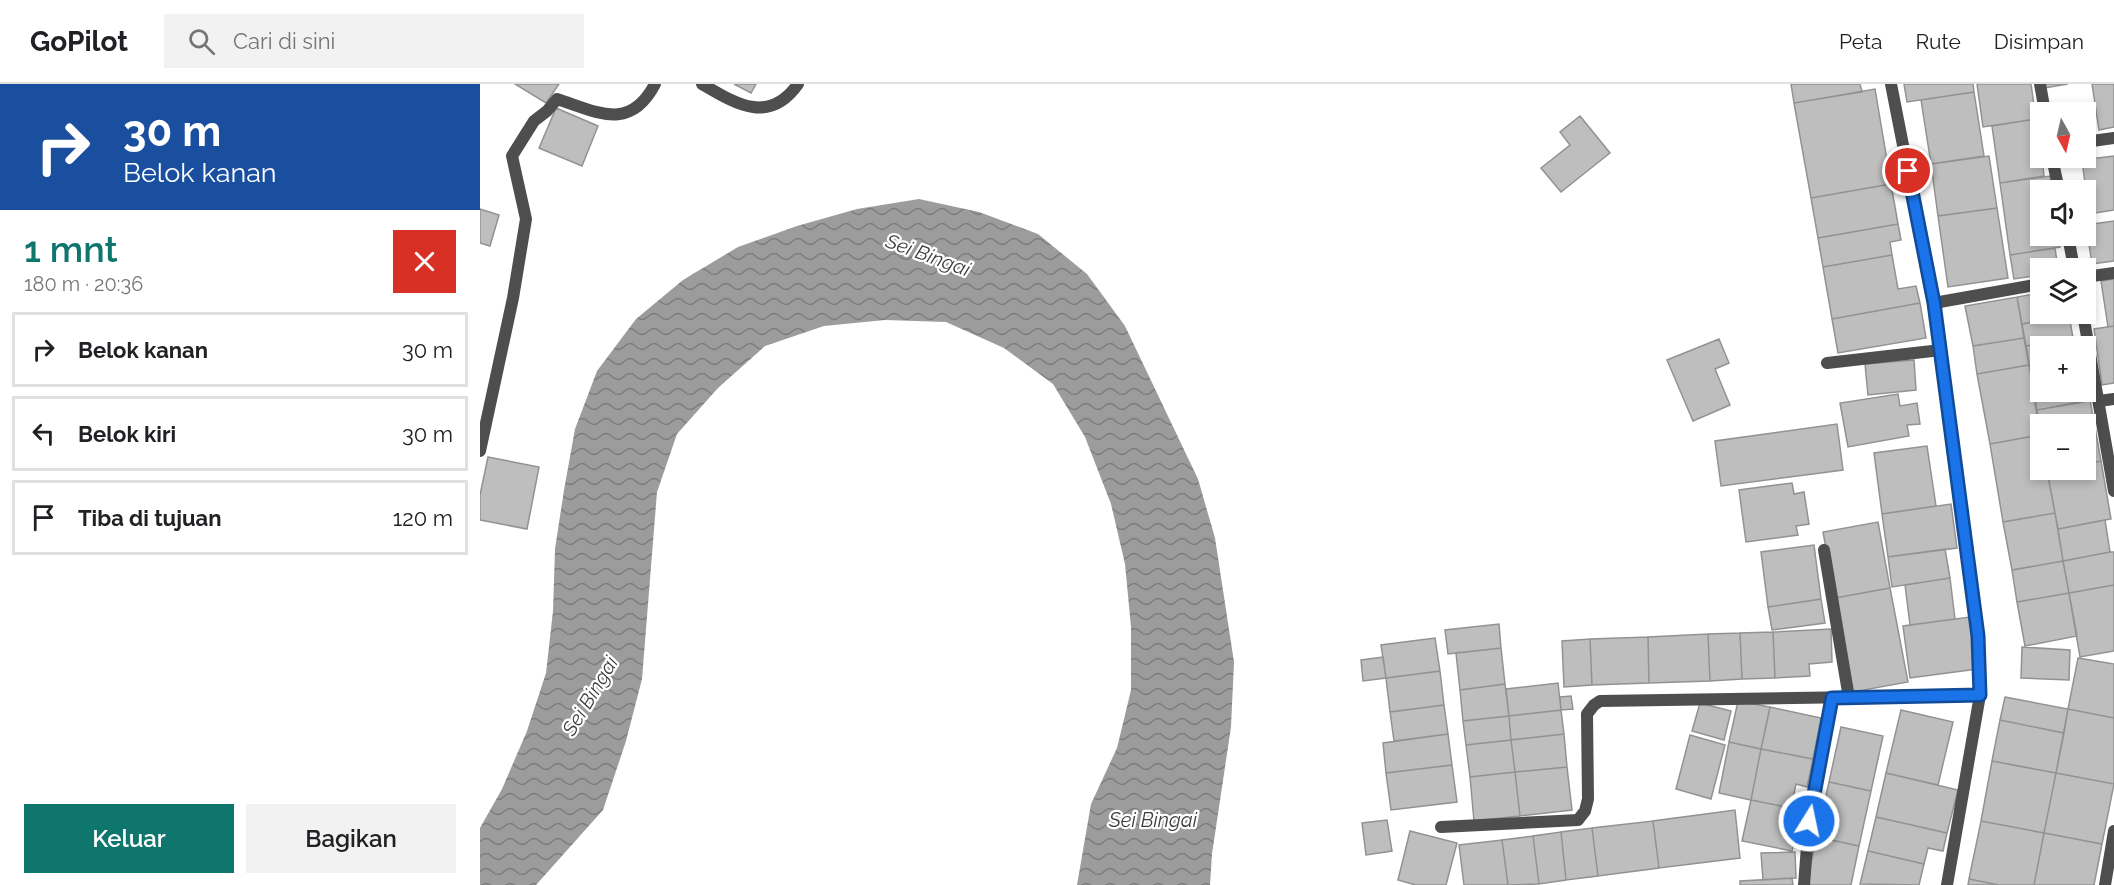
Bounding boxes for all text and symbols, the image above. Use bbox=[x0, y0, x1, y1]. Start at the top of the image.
search box bbox=[164, 14, 584, 68]
text: GoPilot bbox=[30, 25, 128, 58]
icon: search bbox=[185, 25, 218, 58]
text: Cari di sini bbox=[233, 28, 335, 54]
text: Peta bbox=[1839, 29, 1883, 54]
text: Rute bbox=[1916, 29, 1961, 54]
text: Disimpan bbox=[1994, 29, 2084, 54]
north arrow bbox=[2030, 102, 2096, 168]
map controls bbox=[2030, 102, 2096, 480]
text: 30 m bbox=[123, 107, 221, 156]
icon: right bbox=[24, 108, 102, 186]
pin bbox=[1882, 145, 1933, 196]
icon: arrive bbox=[1891, 154, 1924, 187]
text: Belok kanan bbox=[123, 157, 277, 188]
button: sound bbox=[2030, 180, 2096, 246]
text: 1 mnt bbox=[24, 228, 118, 270]
water label: Sei Bingai bbox=[882, 228, 974, 282]
button: close bbox=[393, 230, 456, 293]
button: layers bbox=[2030, 258, 2096, 324]
text: 180 m · 20:36 bbox=[24, 272, 143, 296]
icon: right bbox=[27, 333, 60, 366]
button: + bbox=[2030, 336, 2096, 402]
text: Belok kanan bbox=[78, 337, 208, 363]
text: 30 m bbox=[402, 337, 453, 363]
button: − bbox=[2030, 414, 2096, 480]
icon: left bbox=[27, 417, 60, 450]
text: Belok kiri bbox=[78, 421, 176, 447]
text: 30 m bbox=[402, 421, 453, 447]
icon: arrive bbox=[27, 501, 60, 534]
text: Tiba di tujuan bbox=[78, 505, 221, 531]
text: 120 m bbox=[393, 505, 453, 531]
water label: Sei Bingai bbox=[557, 651, 623, 741]
position arrow bbox=[1777, 789, 1841, 853]
button: Keluar bbox=[24, 804, 234, 873]
button: Bagikan bbox=[246, 804, 456, 873]
water label: Sei Bingai bbox=[1108, 808, 1198, 832]

